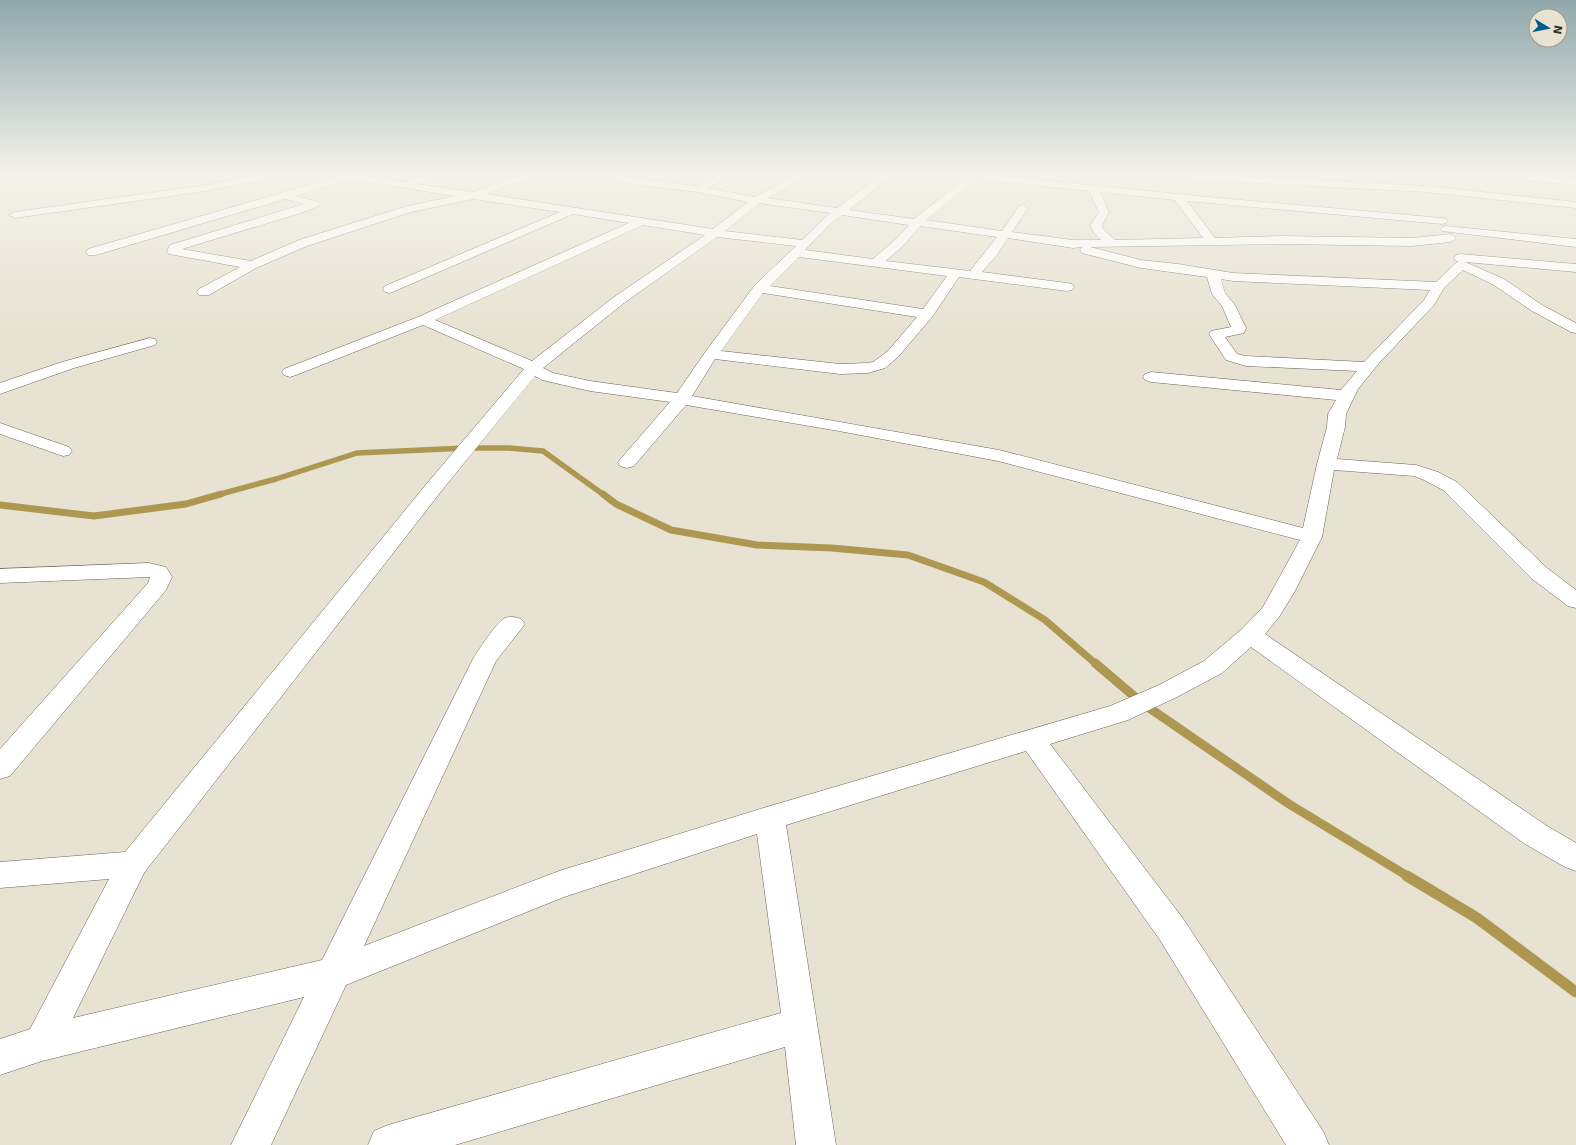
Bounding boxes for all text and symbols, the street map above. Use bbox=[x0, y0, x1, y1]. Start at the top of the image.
north arrow bbox=[1528, 8, 1568, 48]
text: N bbox=[1550, 24, 1565, 35]

